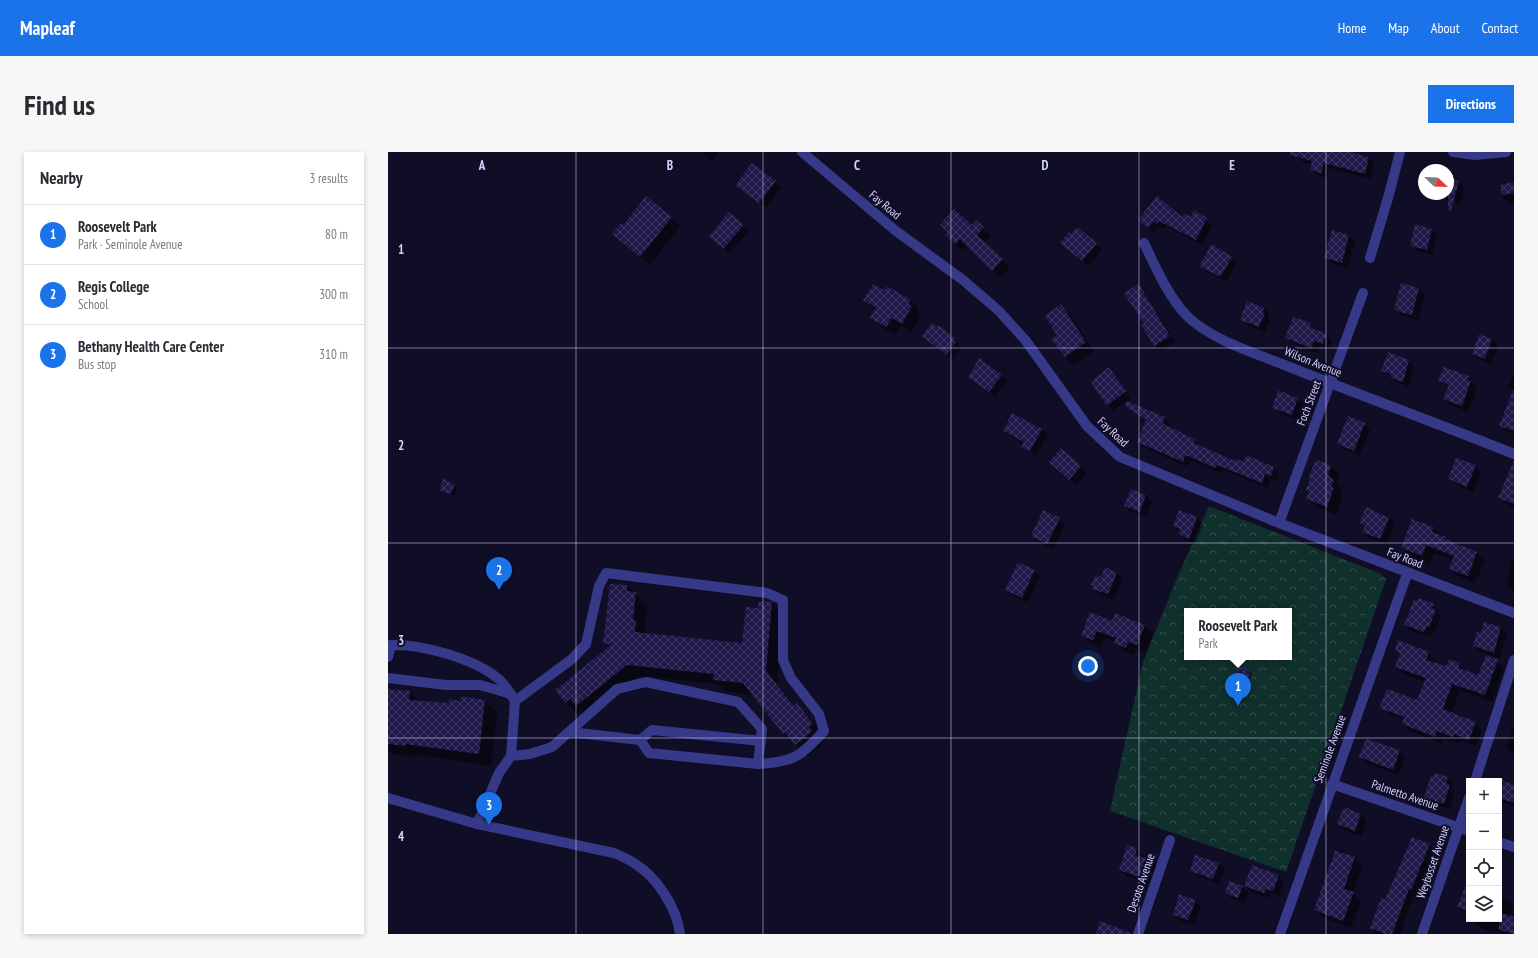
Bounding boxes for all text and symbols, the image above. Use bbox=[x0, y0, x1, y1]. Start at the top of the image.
text: Mapleaf bbox=[20, 16, 75, 40]
text: Home bbox=[1338, 19, 1366, 37]
text: Map bbox=[1388, 19, 1409, 37]
text: About bbox=[1431, 19, 1460, 37]
text: Contact bbox=[1482, 19, 1518, 37]
button: Directions bbox=[1428, 85, 1514, 123]
text: Find us bbox=[24, 86, 95, 123]
text: A bbox=[478, 157, 486, 174]
text: B bbox=[667, 157, 673, 174]
text: C bbox=[854, 157, 860, 174]
text: D bbox=[1042, 157, 1049, 174]
text: E bbox=[1229, 157, 1235, 174]
north arrow bbox=[1418, 164, 1454, 200]
text: Nearby bbox=[40, 167, 83, 189]
text: 3 results bbox=[309, 170, 348, 187]
street label: Fay Road bbox=[866, 187, 904, 222]
text: Roosevelt Park bbox=[78, 217, 157, 236]
text: 1 bbox=[50, 226, 56, 243]
text: 80 m bbox=[325, 226, 348, 243]
text: Park · Seminole Avenue bbox=[78, 236, 183, 253]
text: 1 bbox=[398, 241, 404, 258]
text: Regis College bbox=[78, 277, 149, 296]
text: 2 bbox=[50, 286, 56, 303]
text: 300 m bbox=[319, 286, 348, 303]
text: School bbox=[78, 296, 108, 313]
text: Bethany Health Care Center bbox=[78, 337, 224, 356]
street label: Wilson Avenue bbox=[1282, 343, 1344, 380]
text: 3 bbox=[50, 346, 56, 363]
text: 310 m bbox=[319, 346, 348, 363]
text: Bus stop bbox=[78, 356, 116, 373]
street label: Foch Street bbox=[1293, 378, 1324, 427]
street label: Fay Road bbox=[1095, 414, 1132, 450]
text: 2 bbox=[398, 437, 404, 454]
street label: Fay Road bbox=[1385, 544, 1425, 571]
pin: 2 bbox=[486, 557, 512, 590]
popup bbox=[1184, 608, 1292, 660]
text: Roosevelt Park bbox=[1199, 616, 1277, 635]
text: 3 bbox=[398, 632, 404, 649]
text: Park bbox=[1199, 635, 1218, 652]
your location bbox=[1078, 656, 1098, 676]
pin: 1 bbox=[1225, 673, 1251, 706]
street label: Seminole Avenue bbox=[1310, 713, 1349, 785]
street label: Palmetto Avenue bbox=[1370, 776, 1441, 813]
map controls bbox=[1466, 778, 1502, 922]
button: + bbox=[1466, 778, 1502, 814]
pin: 3 bbox=[476, 792, 502, 825]
button: − bbox=[1466, 814, 1502, 850]
street label: Weybosset Avenue bbox=[1413, 823, 1452, 900]
text: 4 bbox=[398, 828, 405, 845]
button: locate bbox=[1466, 850, 1502, 886]
street label: Desoto Avenue bbox=[1123, 851, 1158, 914]
button: layers bbox=[1466, 886, 1502, 922]

